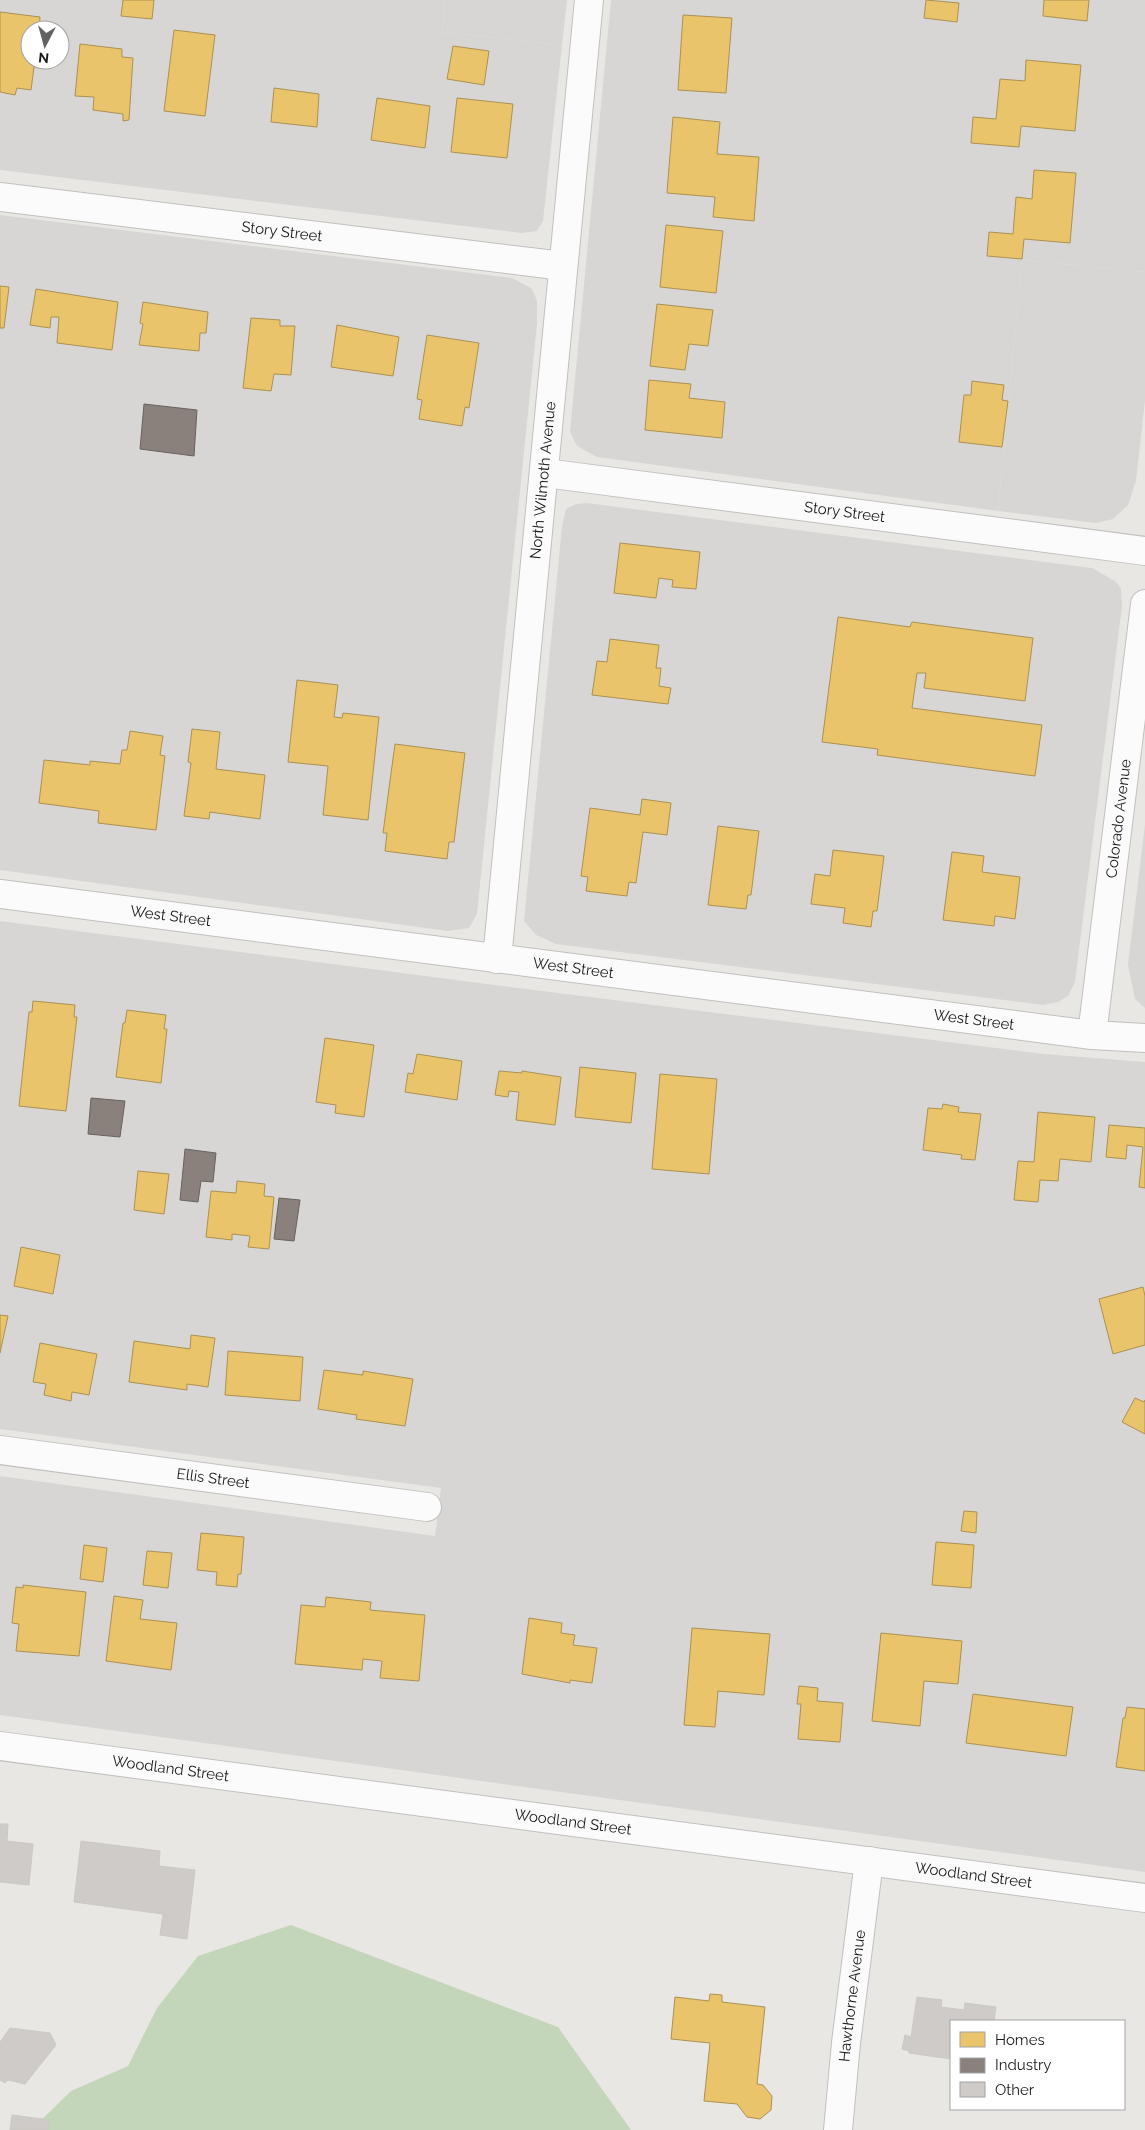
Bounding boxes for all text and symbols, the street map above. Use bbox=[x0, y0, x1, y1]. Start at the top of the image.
north arrow bbox=[20, 20, 70, 70]
text: N bbox=[37, 49, 50, 66]
street label: Story Street bbox=[240, 218, 323, 245]
street label: North Wilmoth Avenue bbox=[526, 400, 559, 560]
street label: Story Street bbox=[803, 498, 886, 526]
street label: Colorado Avenue bbox=[1102, 758, 1135, 879]
street label: West Street bbox=[129, 902, 212, 930]
street label: West Street bbox=[532, 954, 615, 982]
street label: West Street bbox=[932, 1006, 1015, 1034]
street label: Ellis Street bbox=[176, 1465, 251, 1492]
street label: Woodland Street bbox=[111, 1752, 230, 1785]
street label: Woodland Street bbox=[513, 1805, 633, 1839]
street label: Woodland Street bbox=[914, 1859, 1033, 1892]
street label: Hawthorne Avenue bbox=[835, 1929, 869, 2062]
legend bbox=[950, 2020, 1125, 2110]
text: Homes bbox=[995, 2031, 1045, 2049]
text: Industry bbox=[995, 2056, 1051, 2074]
text: Other bbox=[995, 2081, 1035, 2099]

